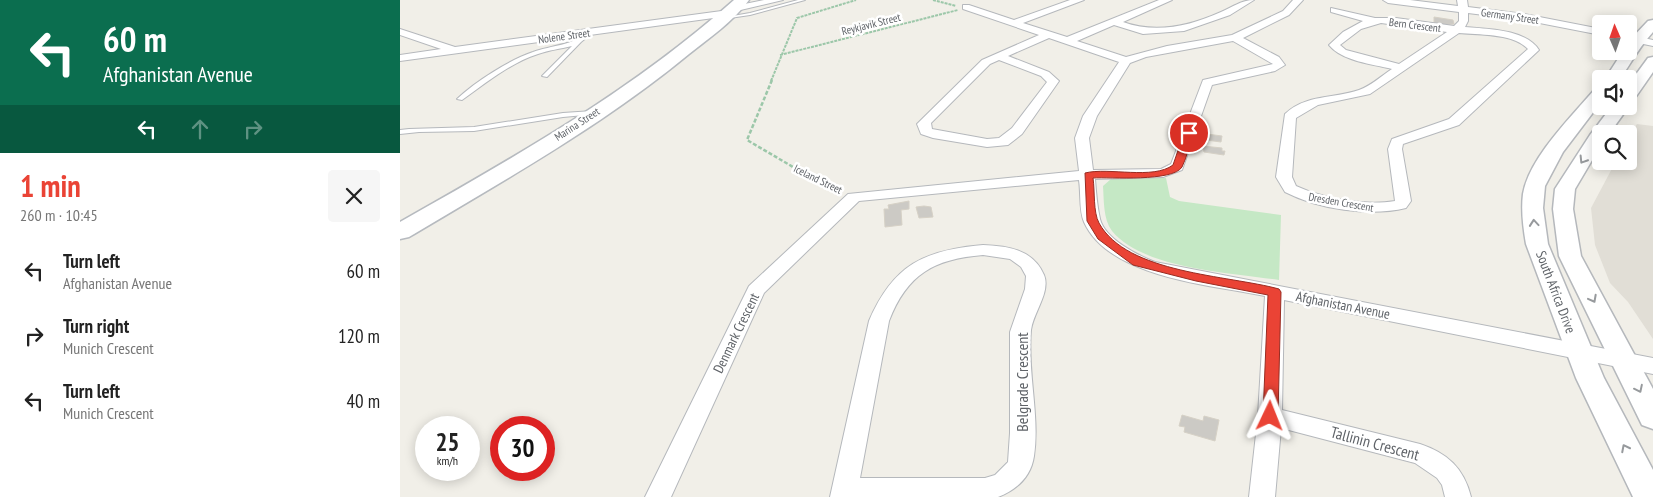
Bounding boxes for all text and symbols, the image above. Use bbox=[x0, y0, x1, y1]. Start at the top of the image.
street label: Germany Street bbox=[1480, 5, 1540, 27]
street label: Reykjavik Street bbox=[840, 10, 902, 38]
street label: Bern Crescent bbox=[1388, 15, 1442, 35]
north arrow bbox=[1592, 15, 1638, 60]
map controls bbox=[1592, 15, 1637, 170]
text: 60 m bbox=[103, 16, 167, 62]
icon: left bbox=[20, 20, 85, 85]
street label: Nolene Street bbox=[537, 25, 591, 47]
text: Afghanistan Avenue bbox=[103, 60, 253, 88]
button: sound bbox=[1592, 70, 1637, 115]
street label: Marina Street bbox=[552, 104, 602, 144]
pin bbox=[1168, 112, 1210, 154]
icon: left bbox=[133, 115, 161, 143]
icon: ahead bbox=[186, 115, 214, 143]
icon: right bbox=[239, 115, 267, 143]
icon: arrive bbox=[1175, 119, 1203, 147]
button: search bbox=[1592, 125, 1637, 170]
one-way arrow bbox=[1579, 155, 1589, 164]
street label: Iceland Street bbox=[791, 161, 845, 197]
text: 1 min bbox=[20, 166, 81, 205]
button: close bbox=[328, 170, 380, 222]
street label: Dresden Crescent bbox=[1307, 189, 1375, 215]
text: 260 m · 10:45 bbox=[20, 205, 98, 225]
one-way arrow bbox=[1529, 219, 1540, 227]
street label: South Africa Drive bbox=[1532, 248, 1580, 336]
text: Turn left bbox=[63, 249, 120, 273]
icon: left bbox=[20, 257, 48, 285]
text: 60 m bbox=[347, 259, 380, 283]
text: Afghanistan Avenue bbox=[63, 273, 172, 293]
street label: Afghanistan Avenue bbox=[1294, 287, 1392, 323]
street label: Denmark Crescent bbox=[709, 290, 763, 376]
one-way arrow bbox=[1587, 294, 1597, 303]
text: Turn right bbox=[63, 314, 129, 338]
icon: right bbox=[20, 322, 48, 350]
text: 120 m bbox=[338, 324, 380, 348]
street label: Belgrade Crescent bbox=[1012, 332, 1032, 432]
text: Munich Crescent bbox=[63, 338, 154, 358]
text: Turn left bbox=[63, 379, 120, 403]
one-way arrow bbox=[1633, 384, 1643, 393]
icon: left bbox=[20, 387, 48, 415]
text: 40 m bbox=[347, 389, 380, 413]
position arrow bbox=[1243, 389, 1295, 441]
text: Munich Crescent bbox=[63, 403, 154, 423]
speed limit sign: 30 bbox=[490, 416, 555, 481]
street label: Tallinin Crescent bbox=[1328, 422, 1422, 465]
text: 25 bbox=[436, 426, 459, 458]
one-way arrow bbox=[1621, 444, 1631, 453]
text: km/h bbox=[437, 453, 458, 468]

